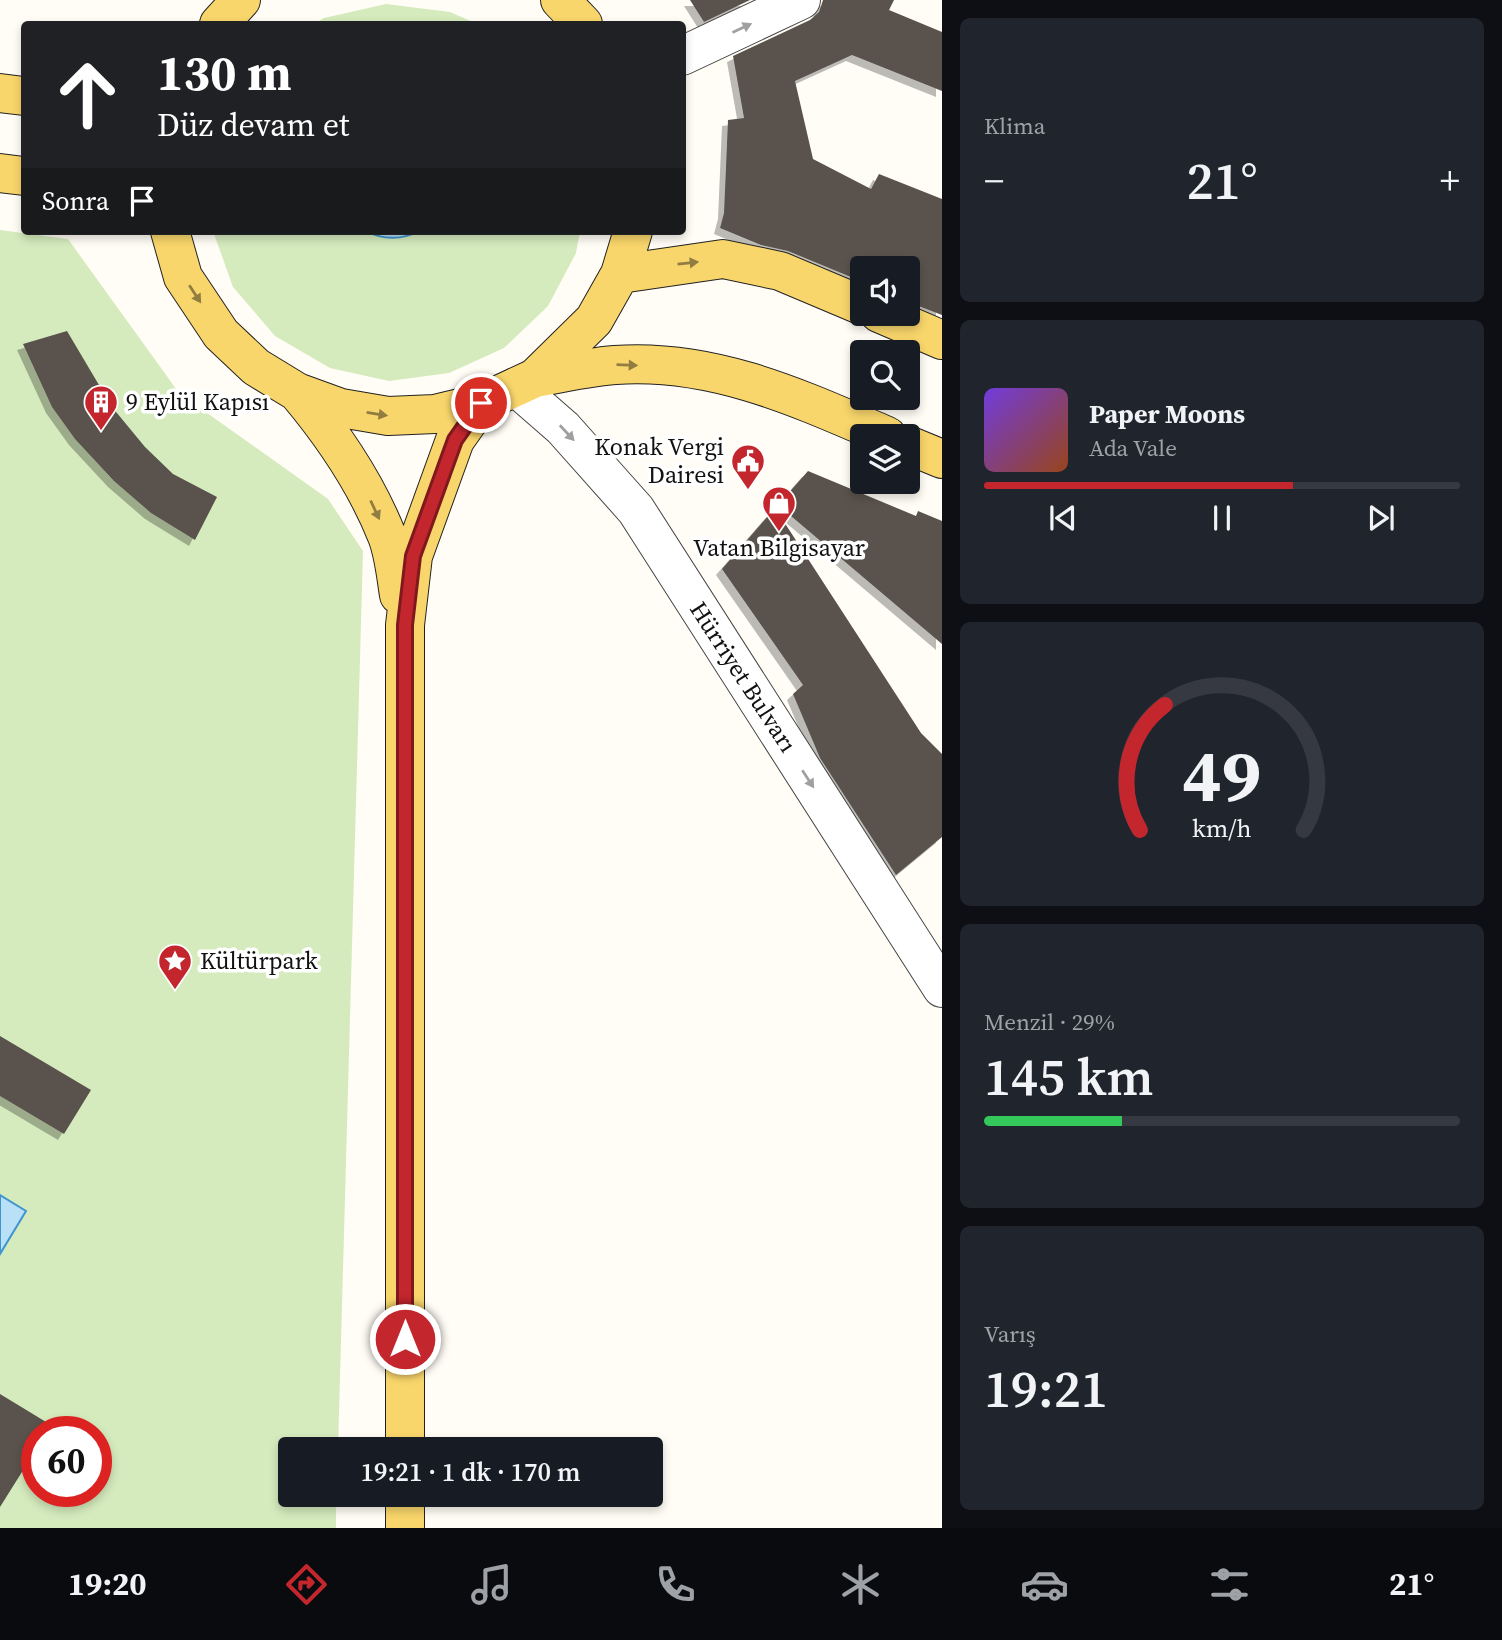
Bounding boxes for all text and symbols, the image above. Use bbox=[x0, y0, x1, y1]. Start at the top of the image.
one-way arrow bbox=[732, 22, 752, 34]
text: 130 m bbox=[157, 39, 292, 106]
icon: ahead bbox=[42, 49, 133, 140]
text: Düz devam et bbox=[157, 103, 349, 147]
text: Klima bbox=[984, 110, 1045, 142]
text: 21° bbox=[1186, 145, 1258, 216]
text: − bbox=[984, 155, 1004, 207]
text: + bbox=[1440, 155, 1460, 207]
icon: arrive bbox=[123, 182, 161, 220]
text: Sonra bbox=[42, 183, 109, 219]
map controls bbox=[850, 256, 920, 494]
button: sound bbox=[850, 256, 920, 326]
one-way arrow bbox=[677, 258, 699, 269]
one-way arrow bbox=[188, 284, 201, 304]
button: search bbox=[850, 340, 920, 410]
one-way arrow bbox=[616, 360, 638, 371]
pin bbox=[451, 373, 511, 433]
building icon: 9 Eylül Kapısı bbox=[82, 383, 120, 432]
icon: arrive bbox=[462, 384, 500, 422]
place label: 9 Eylül Kapısı bbox=[126, 385, 269, 418]
text: Paper Moons bbox=[1089, 396, 1245, 432]
one-way arrow bbox=[366, 409, 388, 420]
one-way arrow bbox=[558, 424, 574, 441]
button: layers bbox=[850, 424, 920, 494]
place label: Konak Vergi Dairesi bbox=[594, 430, 724, 491]
text: Ada Vale bbox=[1089, 432, 1177, 464]
public building icon: Konak Vergi Dairesi bbox=[729, 442, 767, 491]
shop icon: Vatan Bilgisayar bbox=[760, 484, 798, 533]
icon: previous bbox=[1044, 499, 1082, 537]
icon: pause bbox=[1203, 499, 1241, 537]
icon: next bbox=[1362, 499, 1400, 537]
one-way arrow bbox=[369, 500, 380, 520]
place label: Vatan Bilgisayar bbox=[693, 531, 865, 564]
street label: Hürriyet Bulvarı bbox=[682, 595, 805, 759]
text: 49 bbox=[1183, 725, 1261, 824]
one-way arrow bbox=[802, 770, 815, 789]
text: km/h bbox=[1192, 811, 1252, 845]
place icon: Kültürpark bbox=[156, 942, 194, 991]
place label: Kültürpark bbox=[200, 944, 319, 977]
text: Menzil · 29% bbox=[984, 1006, 1115, 1038]
text: 145 km bbox=[984, 1041, 1153, 1112]
position arrow bbox=[368, 1302, 442, 1376]
text: Varış bbox=[984, 1318, 1036, 1350]
text: 19:21 bbox=[984, 1353, 1108, 1424]
speed limit sign: 60 bbox=[21, 1416, 112, 1507]
text: 19:21 · 1 dk · 170 m bbox=[361, 1454, 580, 1490]
icon: directions bbox=[282, 1560, 331, 1609]
icon: music bbox=[467, 1560, 516, 1609]
icon: phone bbox=[651, 1560, 700, 1609]
icon: climate bbox=[836, 1560, 885, 1609]
icon: car bbox=[1020, 1560, 1069, 1609]
icon: filters bbox=[1205, 1560, 1254, 1609]
text: 19:20 bbox=[68, 1562, 147, 1606]
text: 21° bbox=[1389, 1562, 1434, 1606]

